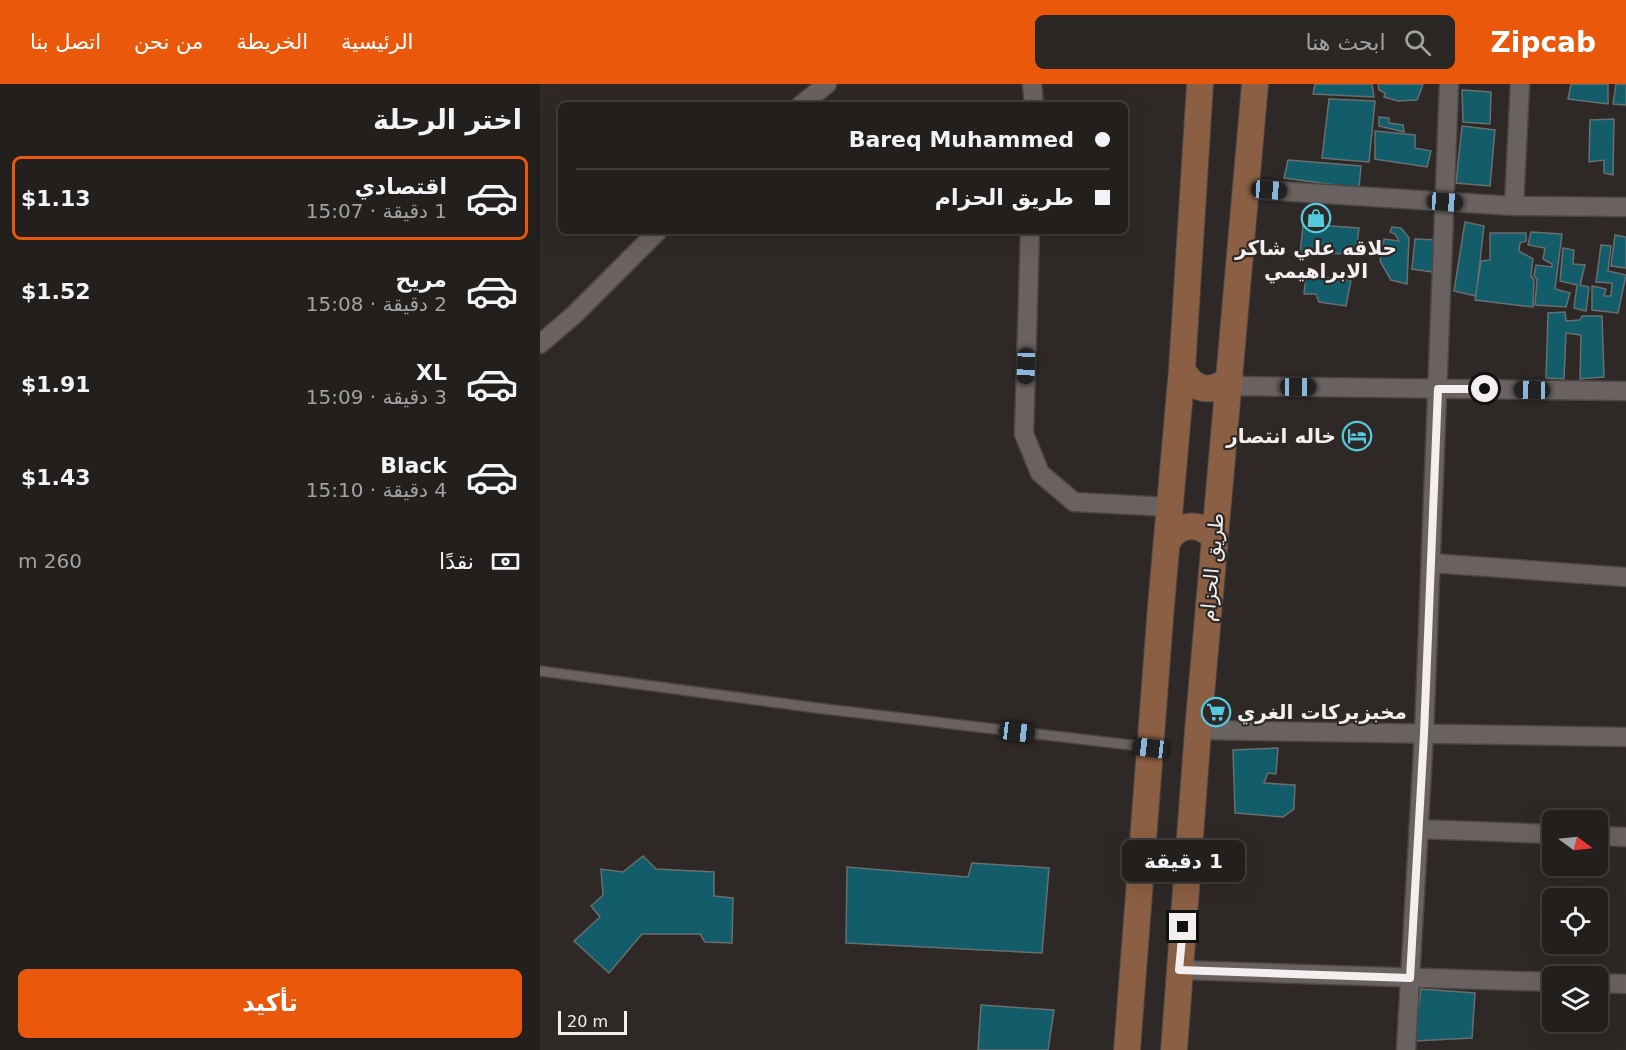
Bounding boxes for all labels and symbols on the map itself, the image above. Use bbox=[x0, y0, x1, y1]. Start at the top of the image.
car bbox=[1250, 180, 1288, 200]
car bbox=[1426, 192, 1464, 212]
shop icon: حلاقه علي شاكر الابراهيمي bbox=[1300, 202, 1332, 234]
place label: حلاقه علي شاكر الابراهيمي bbox=[1234, 236, 1397, 284]
car bbox=[1016, 348, 1036, 384]
route start bbox=[1471, 375, 1498, 402]
car bbox=[1280, 378, 1316, 396]
car bbox=[1514, 381, 1550, 399]
hotel icon: خاله انتصار bbox=[1341, 420, 1373, 452]
place label: خاله انتصار bbox=[1225, 424, 1336, 448]
street label: طريق الحزام bbox=[1195, 512, 1229, 622]
supermarket icon: مخبزبركات الغري bbox=[1200, 696, 1232, 728]
place label: مخبزبركات الغري bbox=[1237, 700, 1407, 725]
car bbox=[998, 721, 1036, 743]
car bbox=[1131, 737, 1169, 759]
north arrow bbox=[1542, 810, 1608, 876]
callout: 1 دقيقة bbox=[1122, 840, 1244, 882]
route end bbox=[1169, 913, 1196, 940]
scale bar bbox=[558, 1008, 627, 1036]

